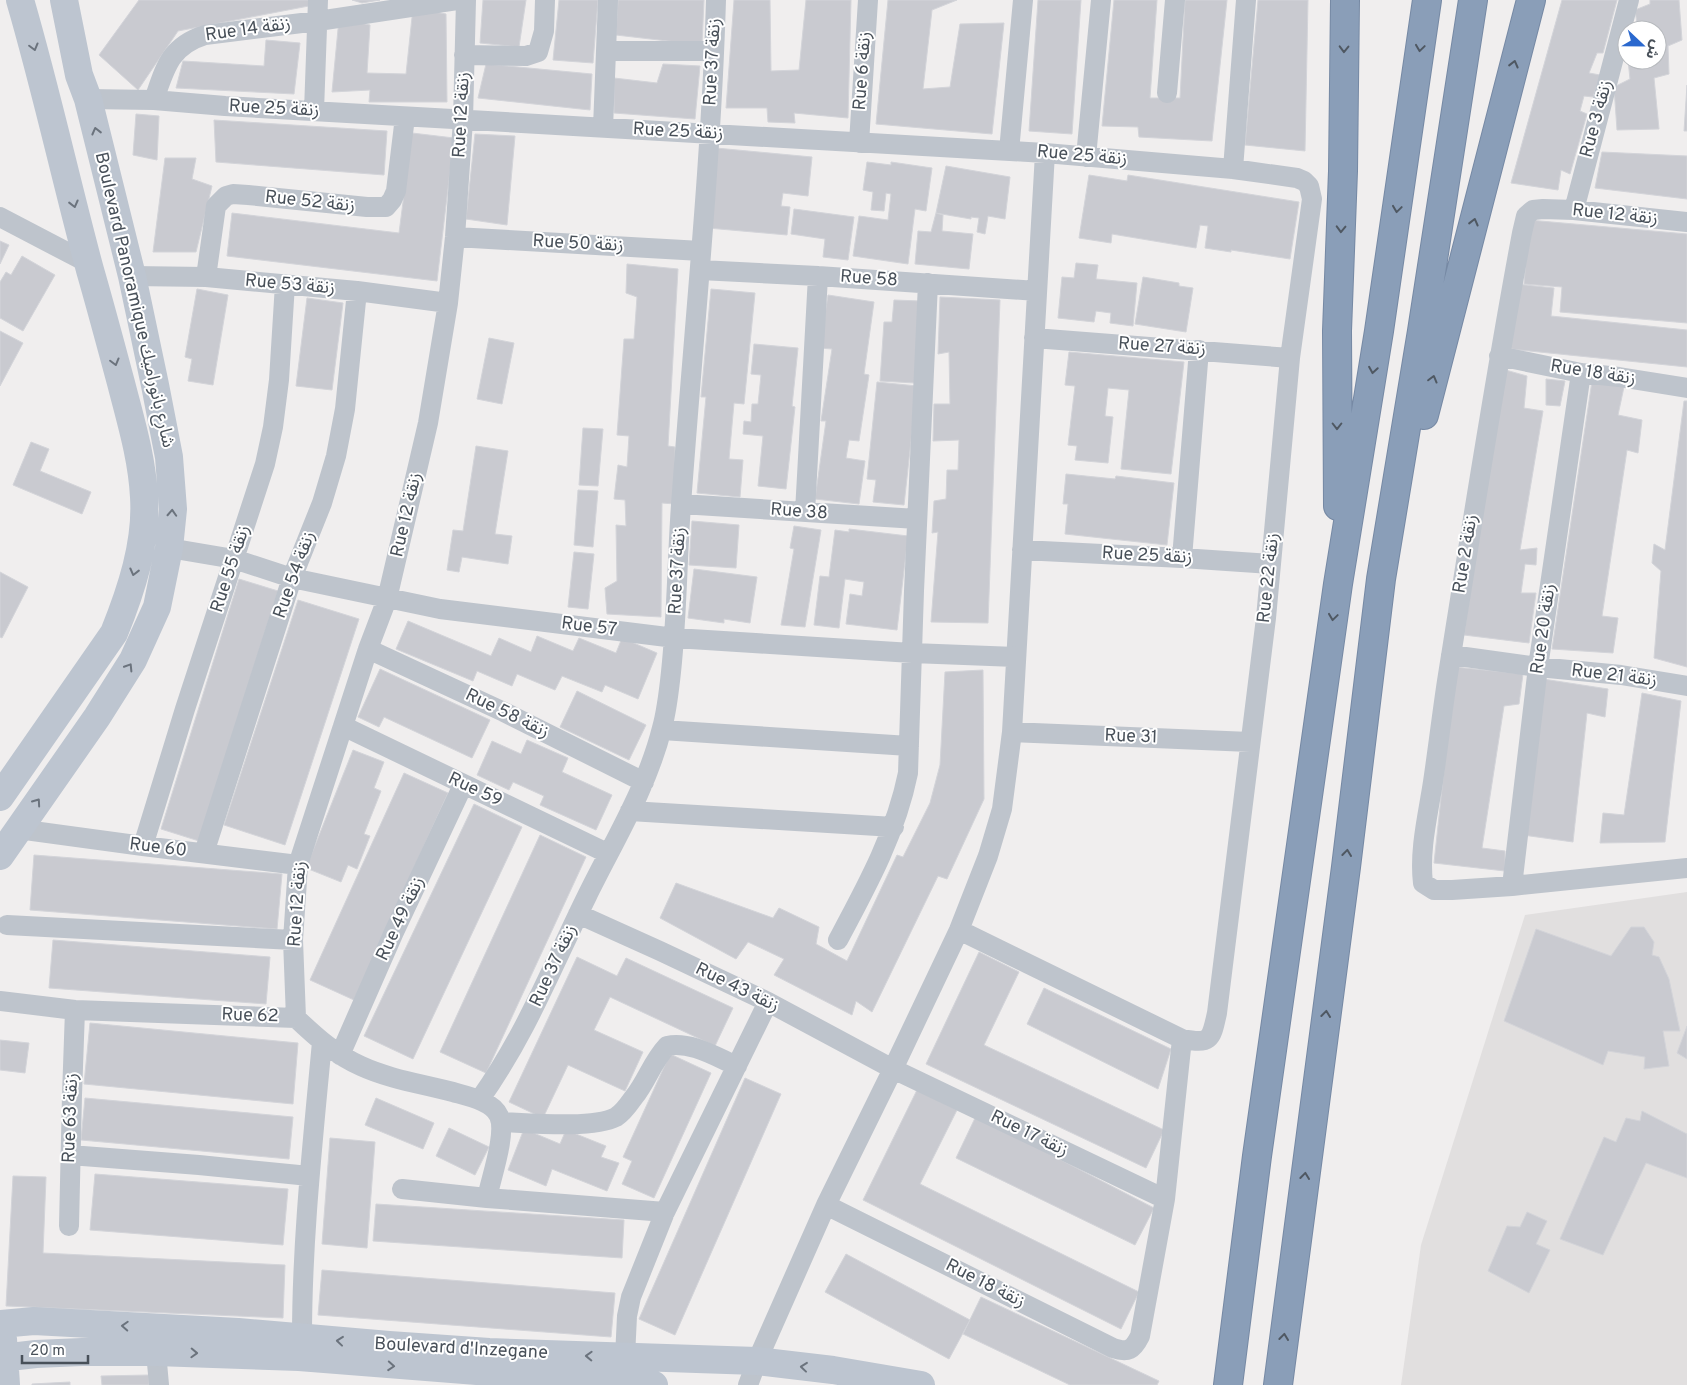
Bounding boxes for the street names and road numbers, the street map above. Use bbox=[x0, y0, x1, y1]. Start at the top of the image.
street label: Rue 14 زنقة bbox=[204, 13, 292, 47]
street label: Rue 37 زنقة bbox=[699, 18, 727, 106]
street label: Rue 6 زنقة bbox=[849, 31, 877, 111]
street label: Rue 12 زنقة bbox=[448, 71, 476, 159]
street label: Rue 3 زنقة bbox=[1576, 78, 1618, 160]
street label: Rue 25 زنقة bbox=[228, 95, 320, 123]
street label: Rue 25 زنقة bbox=[632, 118, 724, 146]
street label: Rue 25 زنقة bbox=[1036, 141, 1128, 171]
street label: Boulevard Panoramique شارع بانوراميك bbox=[88, 150, 179, 450]
street label: Rue 52 زنقة bbox=[264, 186, 356, 218]
street label: Rue 12 زنقة bbox=[1571, 199, 1659, 231]
street label: Rue 50 زنقة bbox=[532, 230, 624, 258]
street label: Rue 58 bbox=[839, 266, 899, 292]
street label: Rue 53 زنقة bbox=[244, 270, 336, 300]
street label: Rue 27 زنقة bbox=[1117, 332, 1207, 362]
street label: Rue 18 زنقة bbox=[1549, 355, 1637, 391]
street label: Rue 12 زنقة bbox=[386, 470, 428, 560]
street label: Rue 38 bbox=[770, 499, 828, 525]
street label: Rue 2 زنقة bbox=[1448, 513, 1484, 595]
street label: Rue 55 زنقة bbox=[206, 522, 256, 616]
street label: Rue 37 زنقة bbox=[664, 527, 692, 615]
street label: Rue 54 زنقة bbox=[269, 528, 321, 622]
street label: Rue 22 زنقة bbox=[1253, 532, 1285, 624]
street label: Rue 25 زنقة bbox=[1101, 542, 1193, 570]
street label: Rue 20 زنقة bbox=[1526, 582, 1562, 676]
street label: Rue 57 bbox=[560, 612, 618, 642]
street label: Rue 21 زنقة bbox=[1570, 659, 1658, 693]
street label: Rue 58 زنقة bbox=[461, 684, 553, 744]
street label: Rue 31 bbox=[1104, 725, 1158, 749]
street label: Rue 59 bbox=[444, 767, 506, 813]
street label: Rue 60 bbox=[128, 833, 188, 863]
street label: Rue 12 زنقة bbox=[284, 860, 312, 948]
street label: Rue 49 زنقة bbox=[372, 873, 430, 965]
street label: Rue 37 زنقة bbox=[525, 921, 583, 1011]
street label: Rue 43 زنقة bbox=[691, 958, 783, 1018]
street label: Rue 62 bbox=[221, 1004, 279, 1028]
street label: Rue 63 زنقة bbox=[58, 1073, 84, 1163]
street label: Rue 17 زنقة bbox=[986, 1105, 1072, 1163]
street label: Rue 18 زنقة bbox=[941, 1254, 1029, 1314]
street label: Boulevard d'Inzegane bbox=[374, 1333, 548, 1365]

